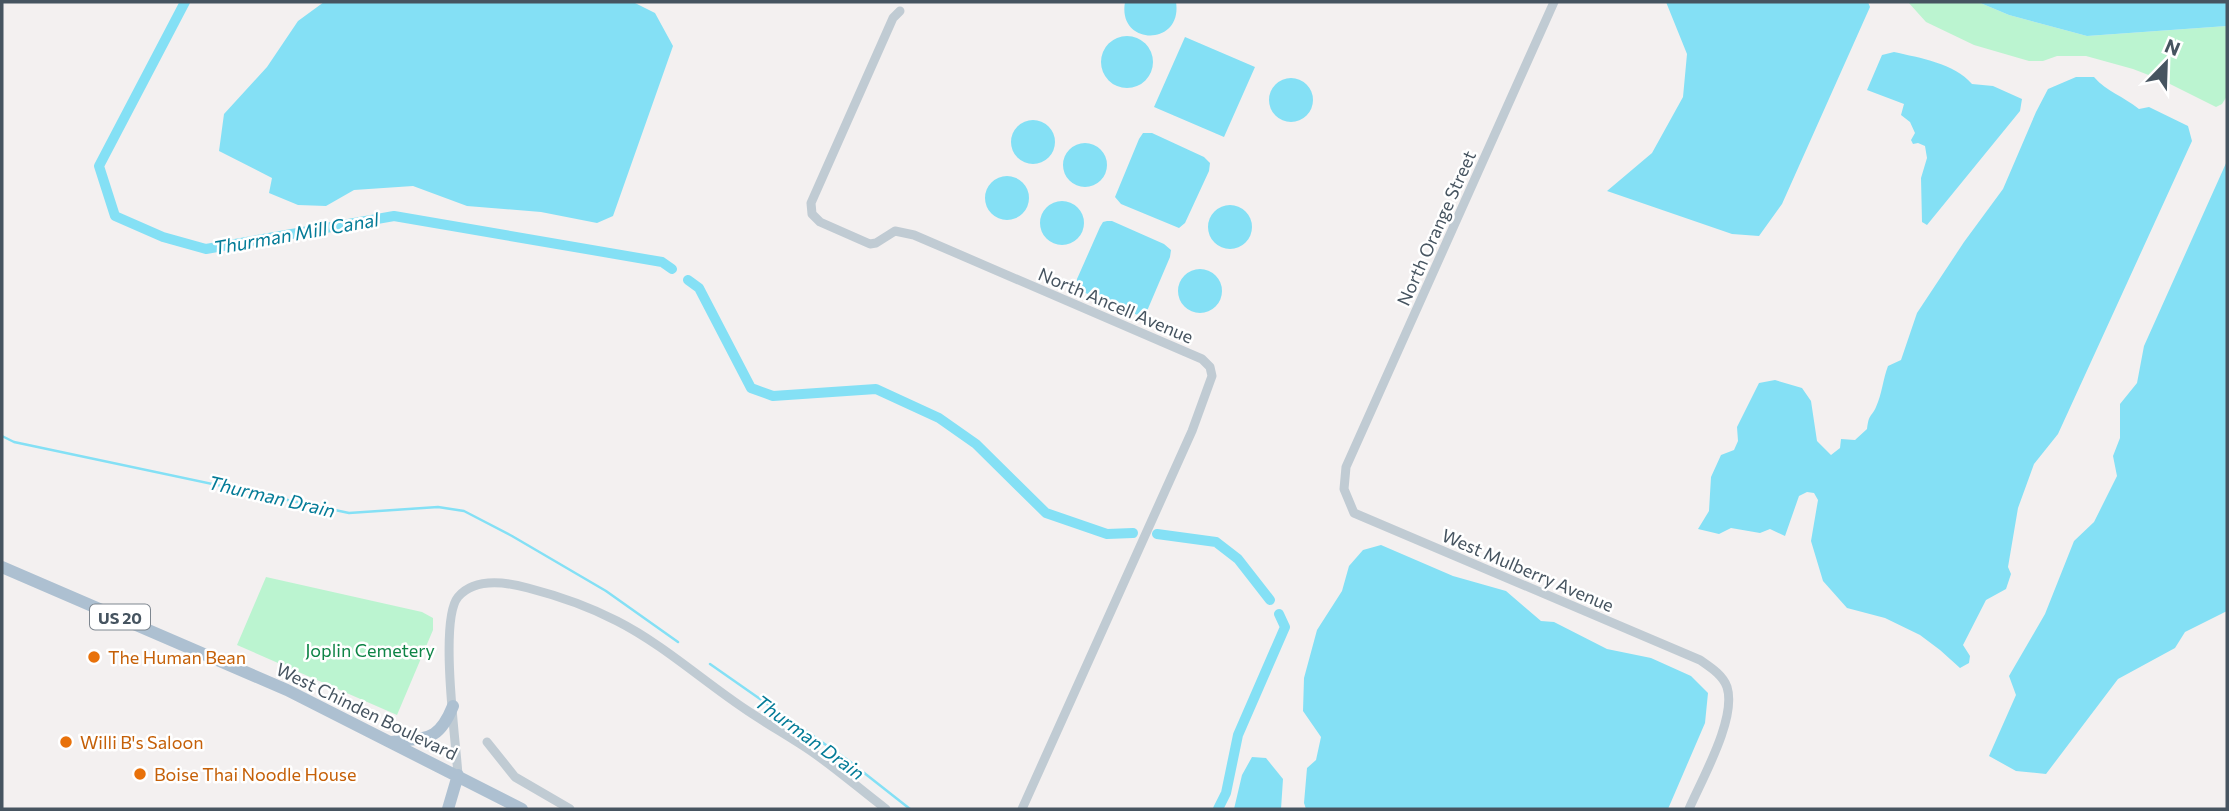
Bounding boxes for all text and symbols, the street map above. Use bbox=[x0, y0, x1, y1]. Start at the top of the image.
north arrow bbox=[2131, 28, 2201, 98]
text: N bbox=[2162, 34, 2184, 60]
street label: North Orange Street bbox=[1392, 147, 1480, 309]
water label: Thurman Mill Canal bbox=[212, 207, 382, 259]
street label: North Ancell Avenue bbox=[1035, 262, 1197, 348]
water label: Thurman Drain bbox=[206, 470, 338, 522]
street label: West Mulberry Avenue bbox=[1439, 524, 1617, 616]
road number: US 20 bbox=[90, 604, 150, 630]
park label: Joplin Cemetery bbox=[305, 639, 435, 661]
place label: The Human Bean bbox=[108, 646, 246, 668]
marker: The Human Bean bbox=[86, 649, 102, 665]
street label: West Chinden Boulevard bbox=[273, 658, 461, 764]
water label: Thurman Drain bbox=[751, 690, 869, 784]
place label: Willi B's Saloon bbox=[80, 731, 203, 753]
marker: Willi B's Saloon bbox=[58, 734, 74, 750]
place label: Boise Thai Noodle House bbox=[154, 763, 356, 785]
marker: Boise Thai Noodle House bbox=[132, 766, 148, 782]

